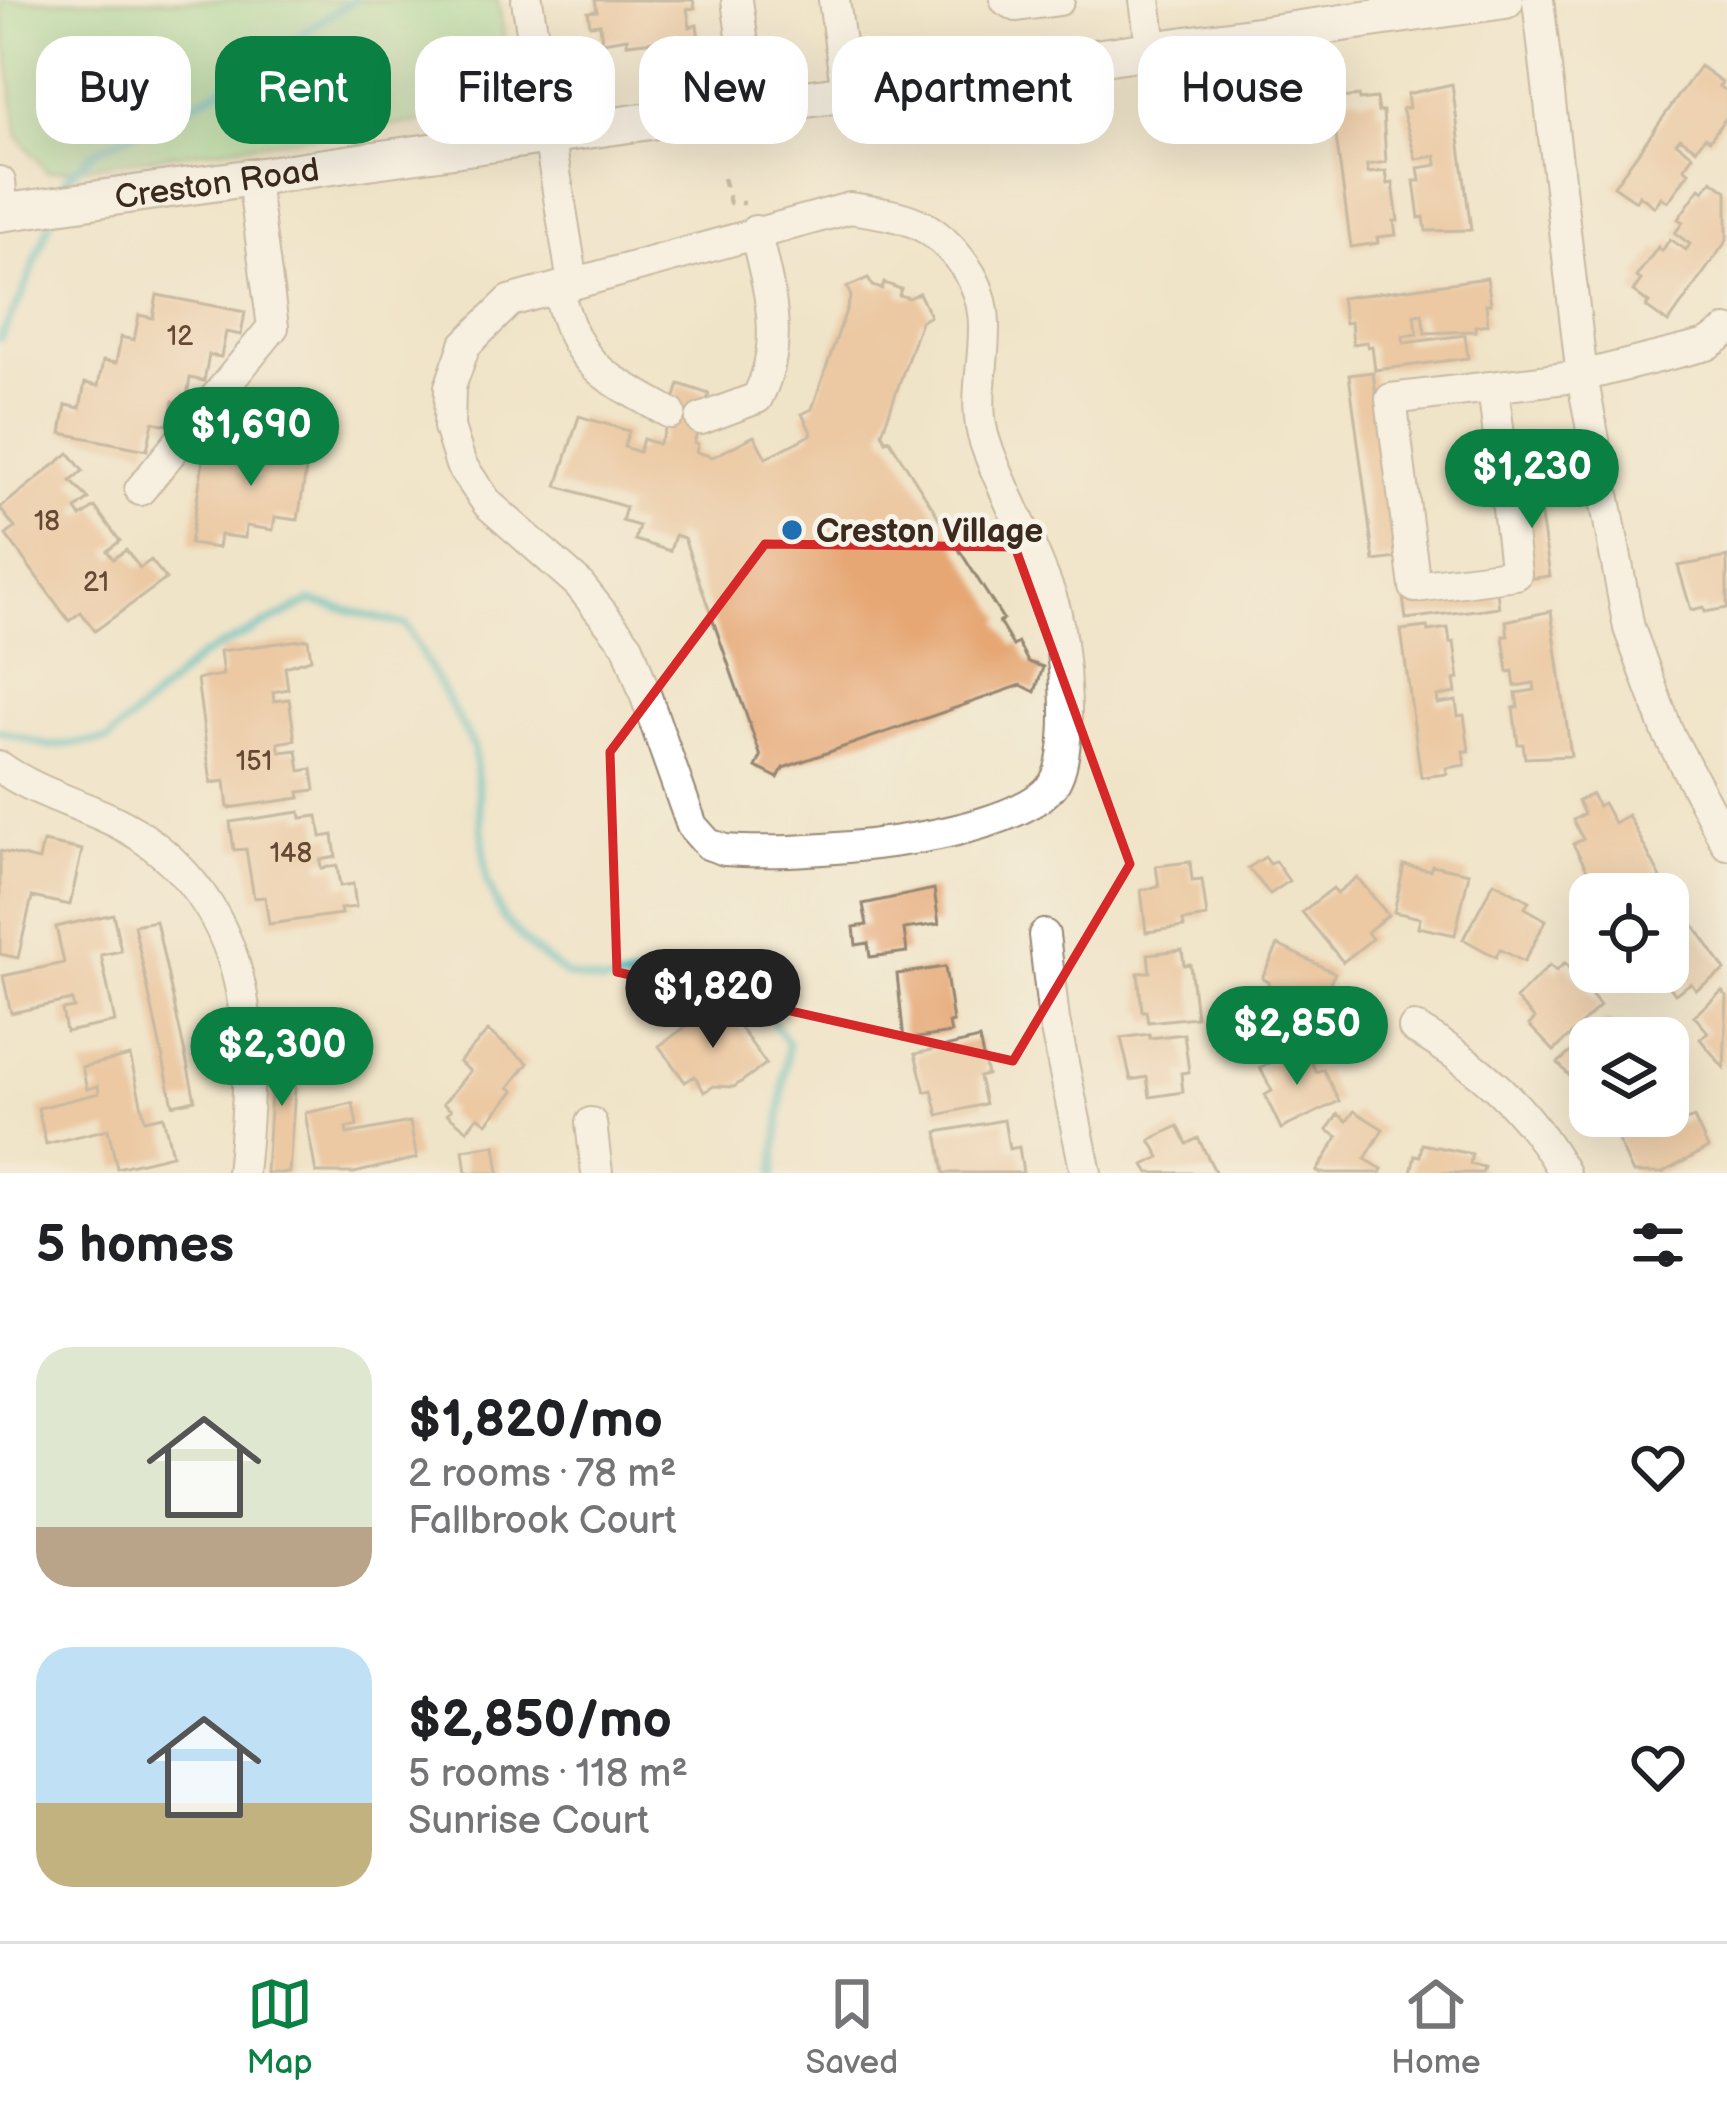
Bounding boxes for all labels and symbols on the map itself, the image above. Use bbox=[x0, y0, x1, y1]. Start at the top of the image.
street label: Creston Road bbox=[112, 150, 322, 219]
house number: 12 bbox=[167, 321, 193, 353]
pin: $1,690 bbox=[153, 387, 349, 489]
pin: $1,230 bbox=[1434, 429, 1630, 531]
house number: 18 bbox=[34, 506, 60, 538]
place label: Creston Village bbox=[816, 512, 1043, 552]
marker: Creston Village bbox=[779, 517, 805, 543]
house number: 21 bbox=[83, 567, 109, 599]
house number: 151 bbox=[236, 746, 272, 778]
house number: 148 bbox=[270, 838, 312, 870]
pin: $1,820 bbox=[615, 949, 811, 1051]
pin: $2,850 bbox=[1199, 986, 1395, 1088]
pin: $2,300 bbox=[184, 1007, 380, 1109]

